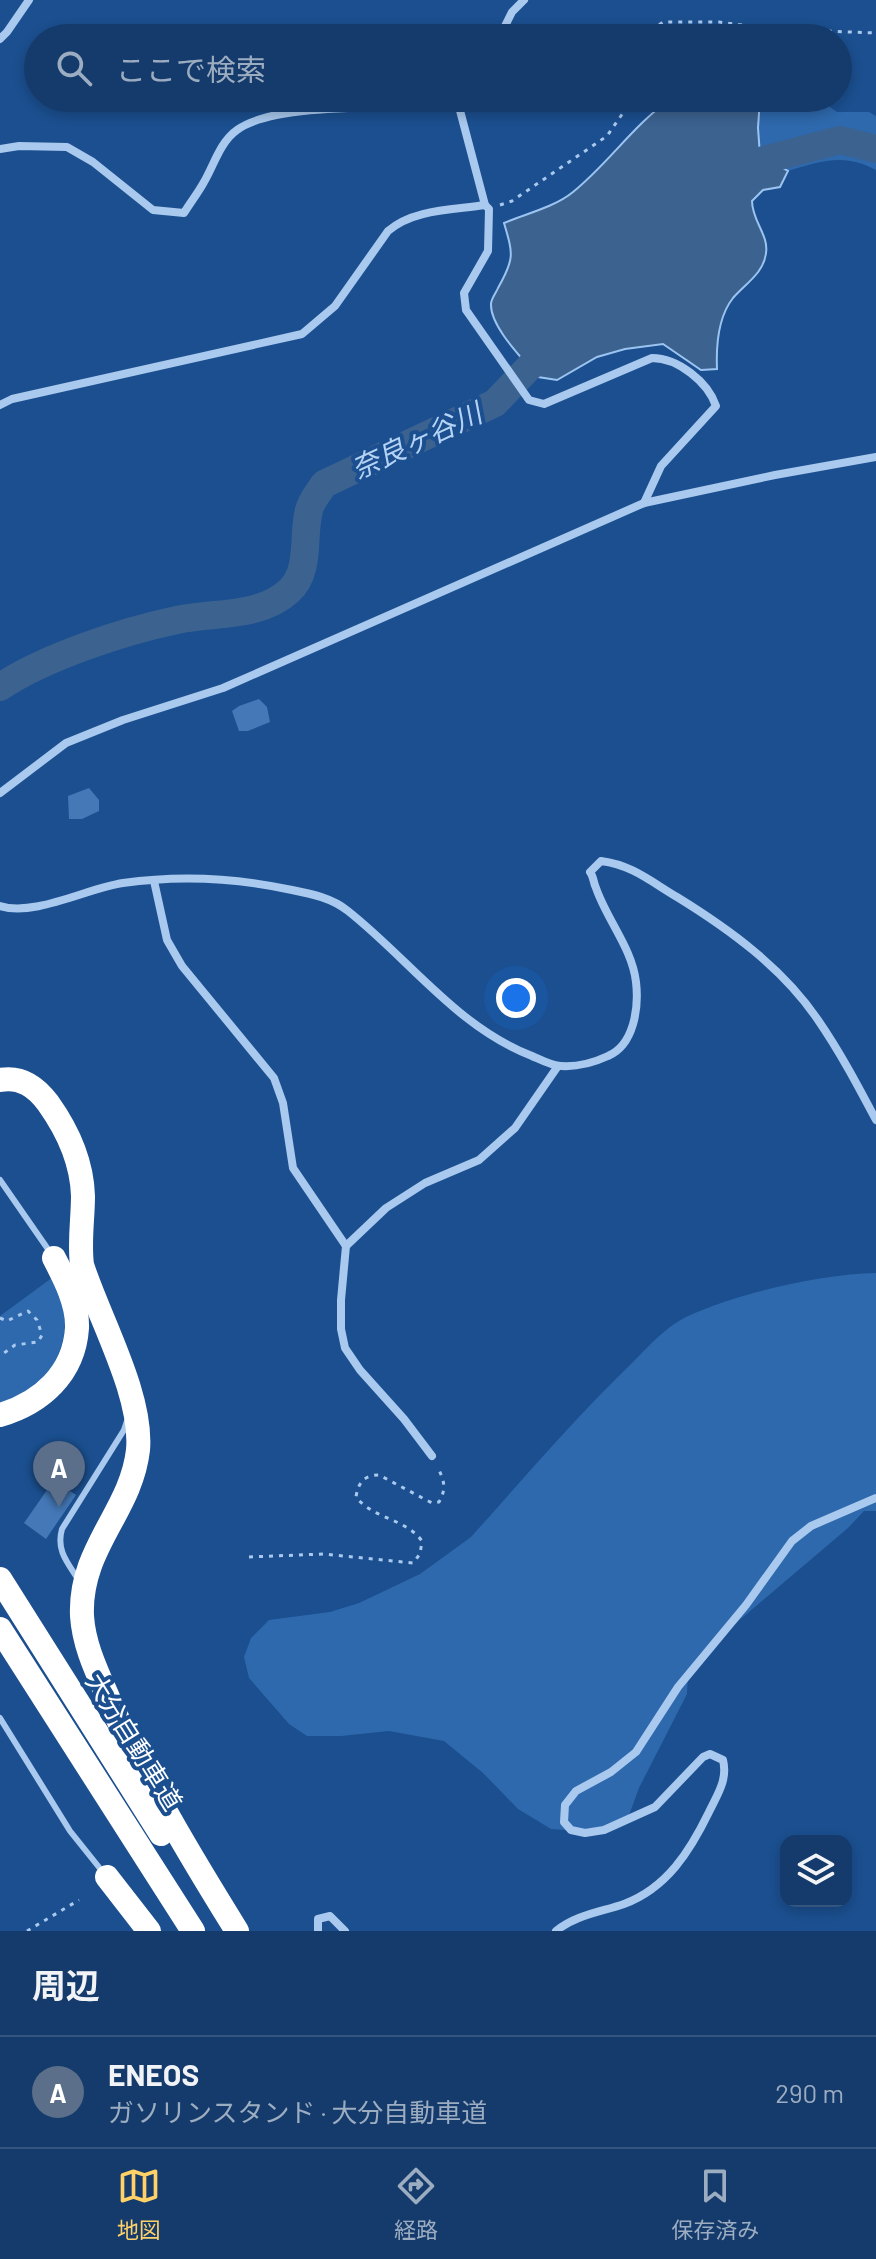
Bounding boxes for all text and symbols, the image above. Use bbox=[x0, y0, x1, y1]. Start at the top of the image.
search box bbox=[24, 24, 852, 112]
icon: search bbox=[52, 46, 96, 90]
text: ここで検索 bbox=[116, 51, 266, 87]
water label: 奈良ヶ谷川 bbox=[345, 394, 489, 485]
your location bbox=[496, 978, 536, 1018]
pin: A bbox=[33, 1441, 85, 1507]
street label: 大分自動車道 bbox=[81, 1667, 189, 1815]
map controls bbox=[780, 1835, 852, 1907]
button: layers bbox=[780, 1835, 852, 1907]
text: 周辺 bbox=[32, 1964, 100, 2005]
text: ENEOS bbox=[108, 2056, 199, 2092]
text: A bbox=[49, 2077, 67, 2108]
text: 290 m bbox=[775, 2077, 844, 2108]
text: ガソリンスタンド · 大分自動車道 bbox=[108, 2096, 487, 2127]
tab: 地図 bbox=[117, 2164, 161, 2244]
tab: 経路 bbox=[394, 2164, 438, 2244]
tab: 保存済み bbox=[671, 2164, 759, 2244]

